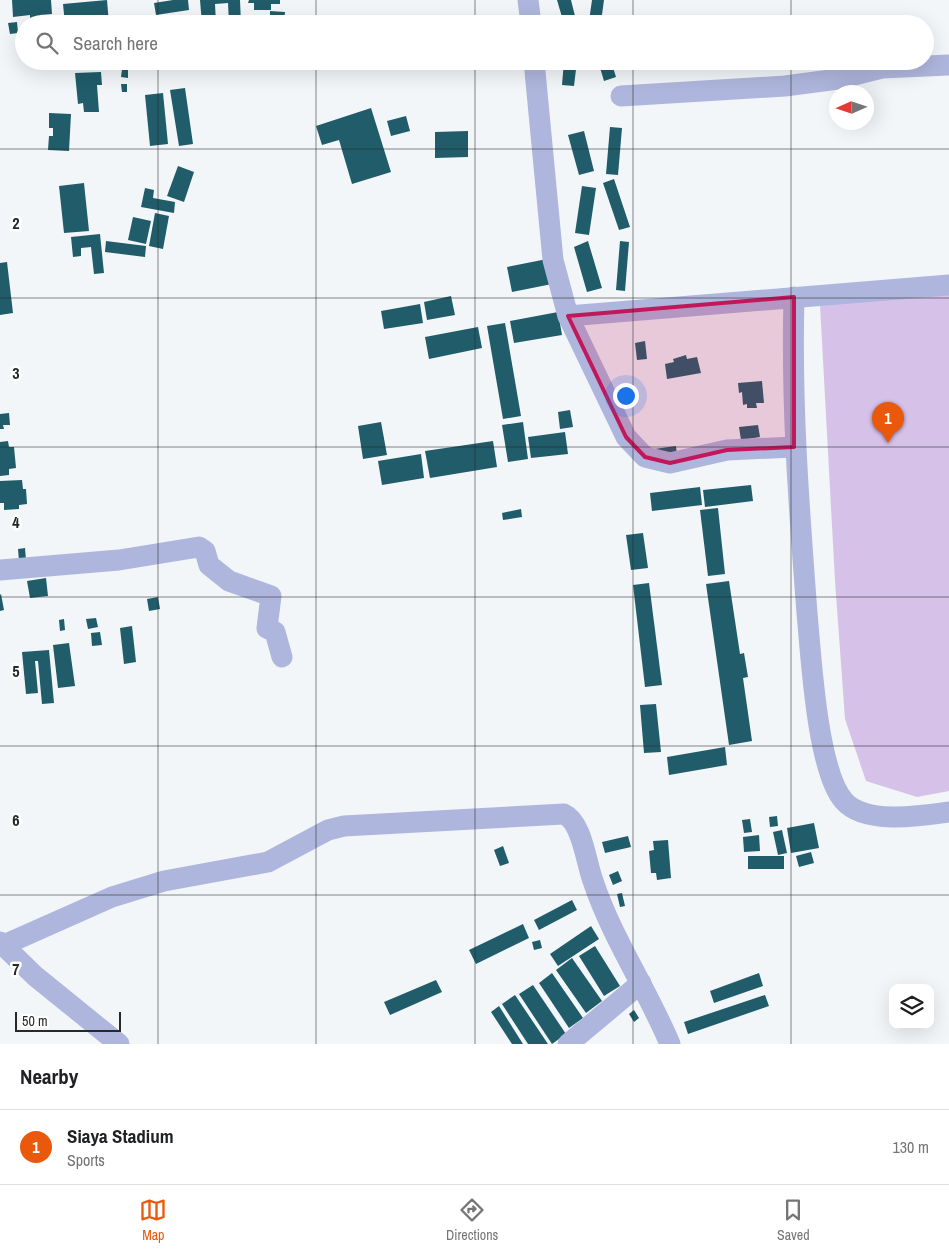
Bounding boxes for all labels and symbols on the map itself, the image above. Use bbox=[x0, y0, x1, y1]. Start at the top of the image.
north arrow bbox=[829, 85, 874, 130]
text: 2 bbox=[12, 212, 20, 234]
text: 3 bbox=[12, 362, 20, 384]
your location bbox=[613, 383, 639, 409]
pin: 1 bbox=[872, 402, 904, 443]
text: 4 bbox=[12, 511, 20, 533]
text: 5 bbox=[12, 660, 20, 682]
text: 6 bbox=[12, 809, 20, 831]
text: 7 bbox=[12, 958, 20, 980]
scale bar bbox=[15, 1009, 121, 1032]

